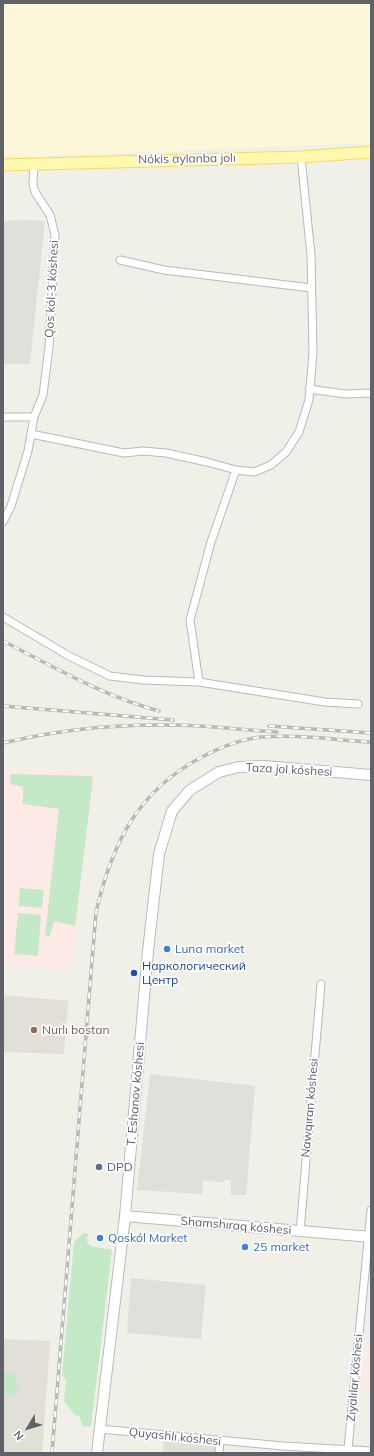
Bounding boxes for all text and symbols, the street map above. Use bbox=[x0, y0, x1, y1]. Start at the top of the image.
street label: Nókis aylanba jolı bbox=[138, 151, 236, 167]
street label: Qos kól-3 kóshesi bbox=[42, 240, 62, 338]
street label: Taza jol kóshesi bbox=[245, 761, 333, 779]
place label: Luna market bbox=[175, 942, 245, 956]
marker: Luna market bbox=[162, 944, 172, 954]
place label: Наркологический Центр bbox=[142, 959, 246, 987]
marker: Наркологический Центр bbox=[129, 968, 139, 978]
place label: Nurlı bostan bbox=[42, 1023, 109, 1037]
marker: Nurlı bostan bbox=[29, 1025, 39, 1035]
street label: T. Eshanov kóshesi bbox=[124, 1042, 148, 1146]
street label: Nawqıran kóshesi bbox=[298, 1058, 322, 1158]
place label: DPD bbox=[107, 1160, 133, 1174]
marker: DPD bbox=[94, 1162, 104, 1172]
street label: Shamshıraq kóshesi bbox=[180, 1214, 292, 1238]
place label: Qoskól Market bbox=[108, 1231, 188, 1245]
marker: Qoskól Market bbox=[95, 1233, 105, 1243]
place label: 25 market bbox=[253, 1240, 309, 1254]
marker: 25 market bbox=[240, 1242, 250, 1252]
street label: Zıyalılar kóshesi bbox=[344, 1334, 366, 1422]
north arrow bbox=[8, 1408, 48, 1448]
street label: Quyashlı kóshesi bbox=[128, 1425, 222, 1449]
text: N bbox=[10, 1428, 27, 1443]

